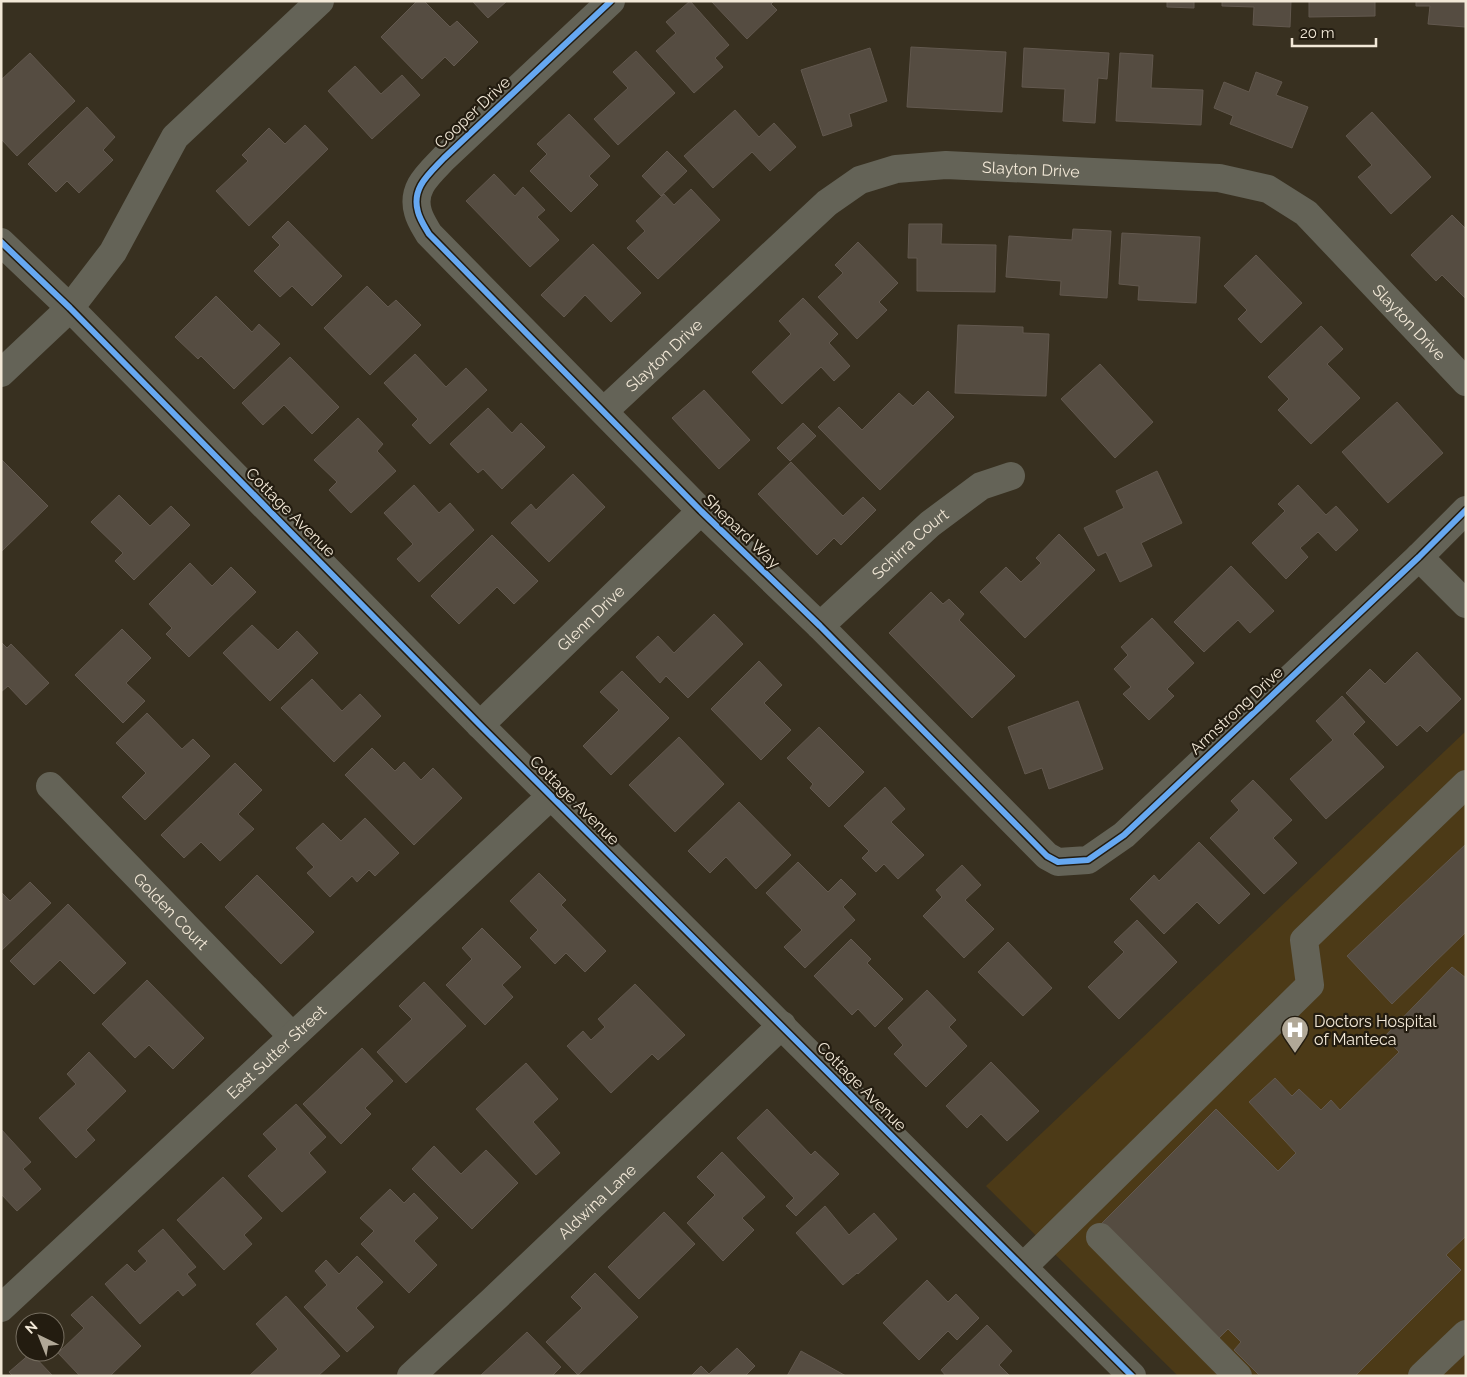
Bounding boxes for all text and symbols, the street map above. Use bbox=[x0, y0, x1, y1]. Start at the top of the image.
scale bar bbox=[1292, 15, 1376, 47]
text: 20 m bbox=[1300, 24, 1335, 42]
street label: Cooper Drive bbox=[430, 72, 514, 152]
street label: Slayton Drive bbox=[982, 158, 1080, 181]
street label: Slayton Drive bbox=[1369, 281, 1450, 365]
street label: Slayton Drive bbox=[622, 315, 706, 396]
street label: Cottage Avenue bbox=[242, 464, 339, 561]
street label: Shepard Way bbox=[699, 490, 784, 573]
street label: Schirra Court bbox=[868, 504, 953, 583]
street label: Glenn Drive bbox=[553, 581, 629, 655]
street label: Armstrong Drive bbox=[1186, 662, 1287, 758]
street label: Cottage Avenue bbox=[526, 752, 623, 849]
street label: Golden Court bbox=[129, 869, 212, 954]
street label: East Sutter Street bbox=[223, 1001, 331, 1103]
place label: Doctors Hospital of Manteca bbox=[1314, 1012, 1437, 1049]
hospital icon: Doctors Hospital of Manteca bbox=[1280, 1015, 1310, 1054]
street label: Cottage Avenue bbox=[813, 1038, 910, 1135]
street label: Aldwina Lane bbox=[554, 1160, 640, 1243]
north arrow bbox=[15, 1312, 65, 1362]
text: N bbox=[22, 1318, 40, 1337]

